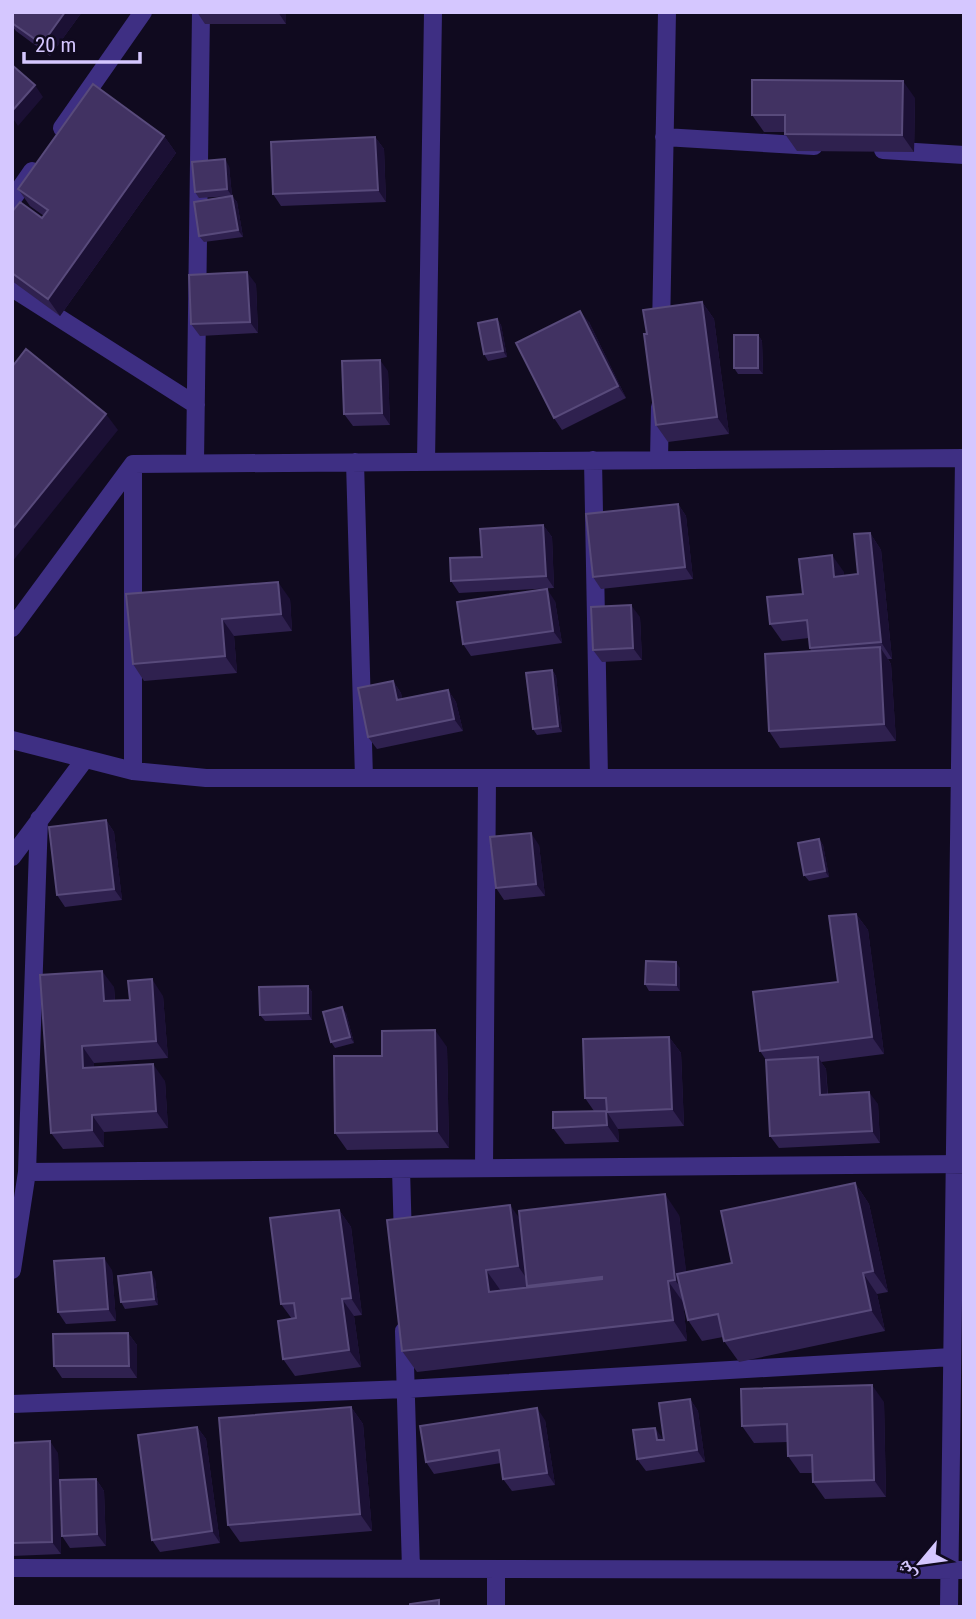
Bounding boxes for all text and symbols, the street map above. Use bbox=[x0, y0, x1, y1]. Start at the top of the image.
scale bar bbox=[24, 21, 140, 65]
text: 20 m bbox=[35, 33, 76, 57]
north arrow bbox=[885, 1528, 955, 1598]
text: ش bbox=[891, 1557, 921, 1585]

